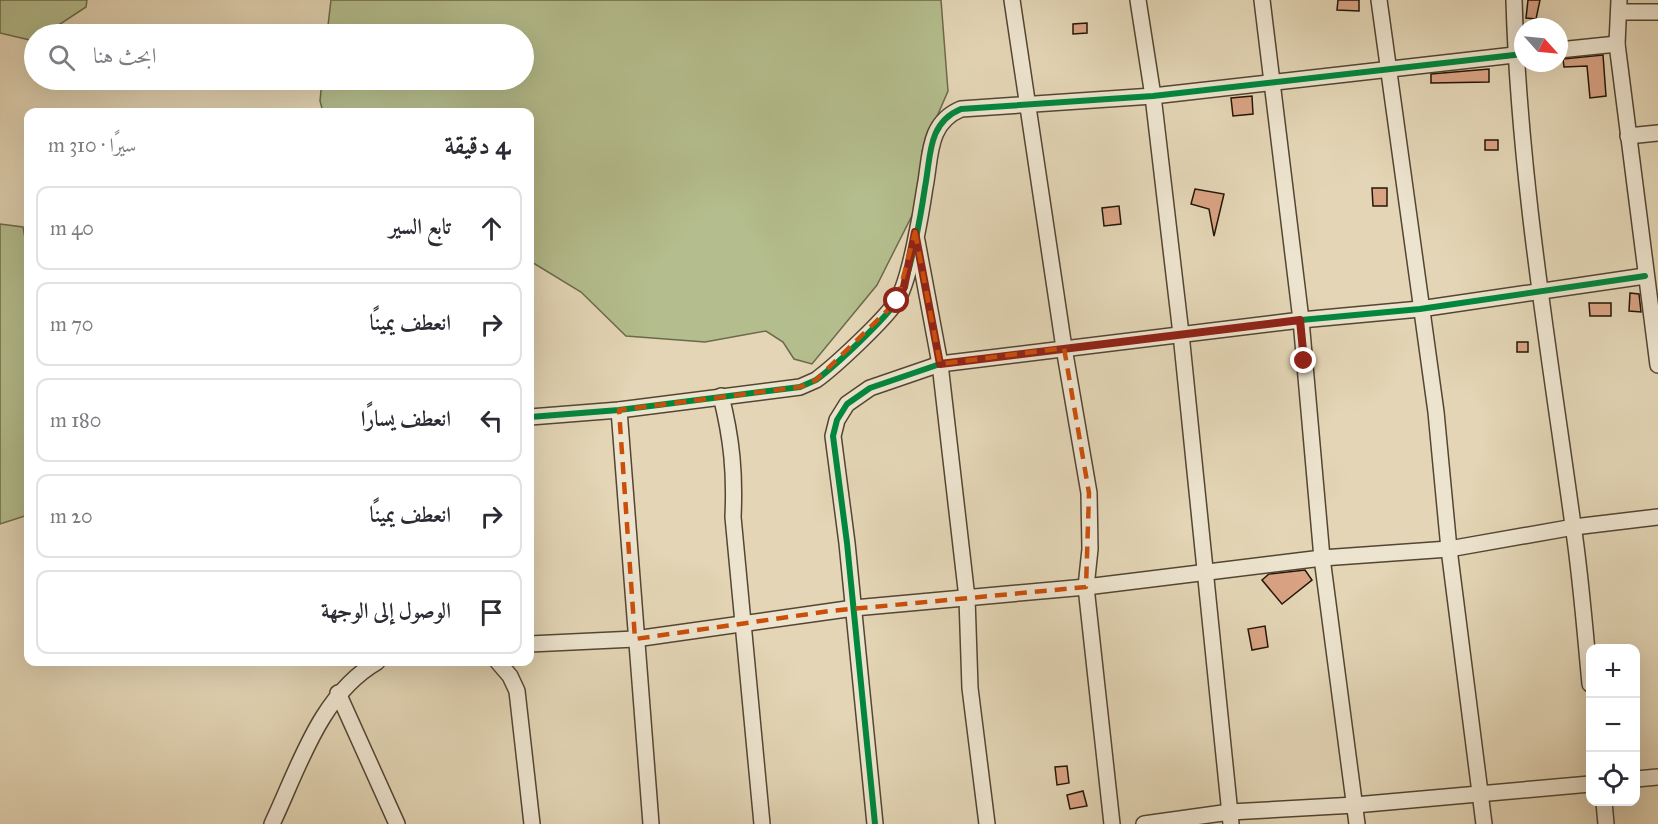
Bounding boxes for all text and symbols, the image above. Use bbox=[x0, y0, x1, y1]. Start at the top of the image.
north arrow bbox=[1514, 18, 1568, 72]
search box bbox=[24, 24, 534, 90]
icon: search bbox=[45, 41, 78, 74]
text: ابحث هنا bbox=[93, 42, 156, 69]
text: 4 دقيقة bbox=[445, 129, 510, 161]
text: سيرًا · 310 m bbox=[48, 133, 136, 157]
icon: ahead bbox=[475, 212, 508, 245]
text: تابع السير bbox=[389, 213, 451, 240]
text: 40 m bbox=[50, 216, 94, 240]
route start bbox=[883, 287, 909, 313]
icon: right bbox=[475, 308, 508, 341]
text: انعطف يمينًا bbox=[370, 309, 451, 336]
text: 70 m bbox=[50, 312, 93, 336]
route end bbox=[1290, 347, 1316, 373]
icon: left bbox=[475, 404, 508, 437]
text: انعطف يسارًا bbox=[361, 405, 451, 432]
text: 180 m bbox=[50, 408, 101, 432]
icon: right bbox=[475, 500, 508, 533]
text: انعطف يمينًا bbox=[370, 501, 451, 528]
text: 20 m bbox=[50, 504, 93, 528]
icon: arrive bbox=[475, 596, 508, 629]
text: الوصول إلى الوجهة bbox=[321, 597, 451, 624]
map controls bbox=[1586, 644, 1640, 806]
button: + bbox=[1586, 644, 1640, 698]
button: − bbox=[1586, 698, 1640, 752]
button: locate bbox=[1586, 752, 1640, 806]

